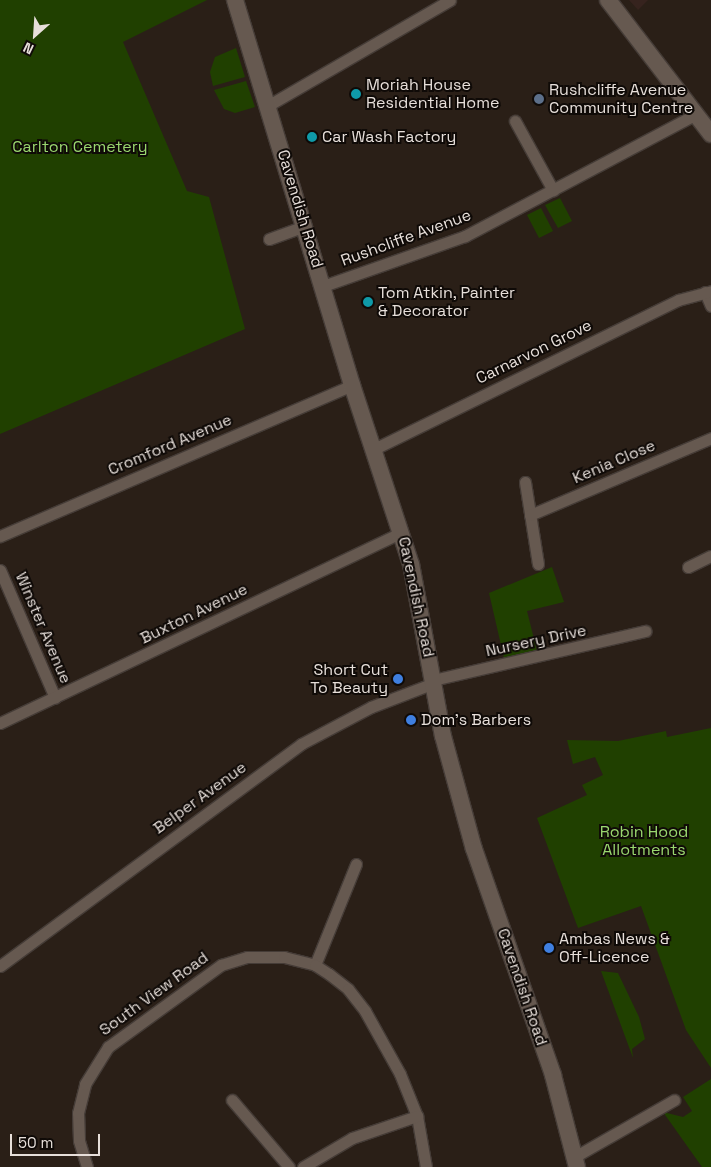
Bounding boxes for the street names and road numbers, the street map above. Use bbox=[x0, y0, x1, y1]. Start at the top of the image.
street label: Cavendish Road bbox=[273, 148, 327, 270]
street label: Rushcliffe Avenue bbox=[338, 205, 474, 271]
street label: Carnarvon Grove bbox=[473, 316, 595, 388]
street label: Cromford Avenue bbox=[105, 410, 235, 480]
street label: Kenia Close bbox=[570, 436, 658, 488]
street label: Cavendish Road bbox=[394, 535, 438, 659]
street label: Winster Avenue bbox=[11, 569, 75, 687]
street label: Buxton Avenue bbox=[137, 580, 251, 648]
street label: Nursery Drive bbox=[484, 621, 588, 661]
street label: Belper Avenue bbox=[150, 758, 250, 838]
street label: Cavendish Road bbox=[493, 926, 551, 1048]
street label: South View Road bbox=[96, 948, 212, 1040]

